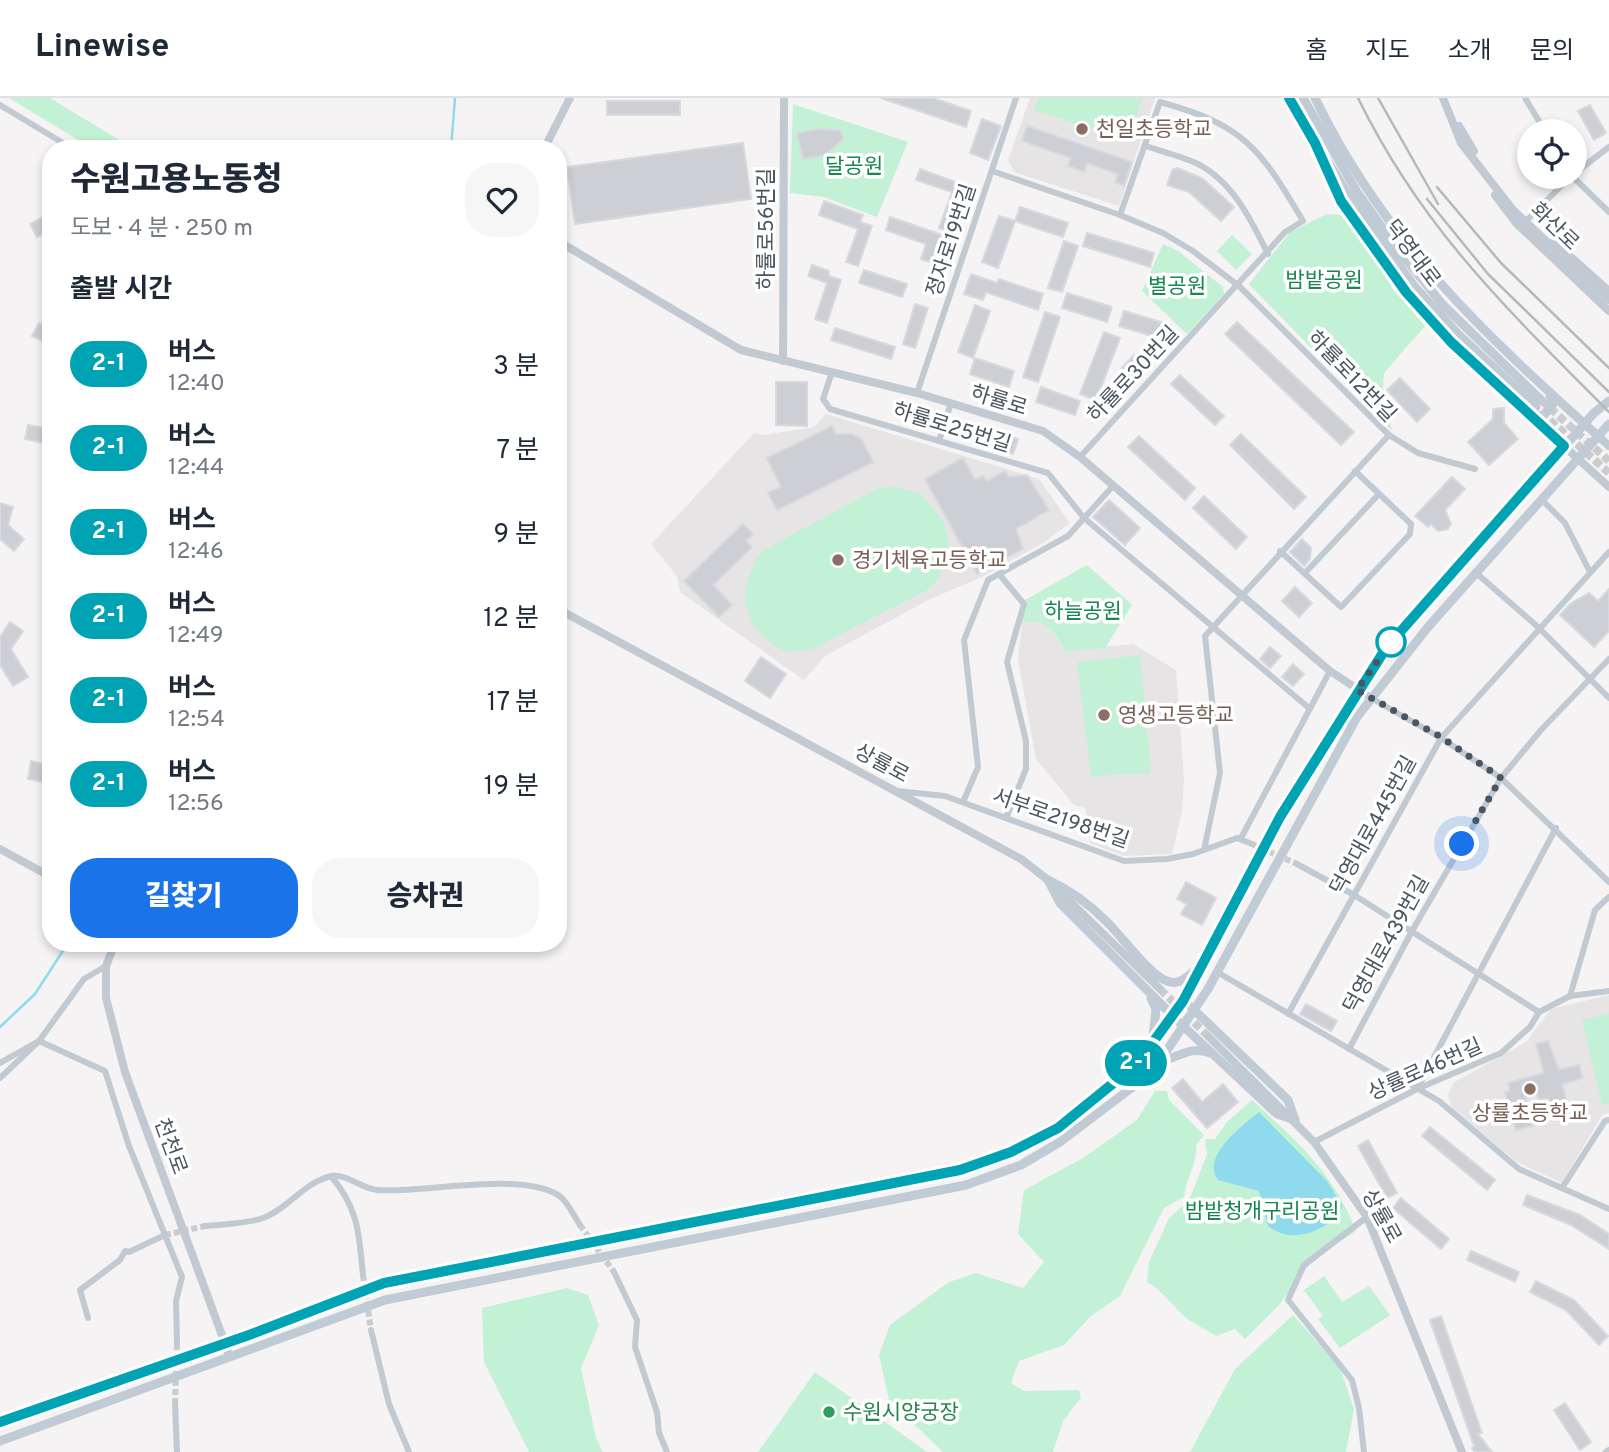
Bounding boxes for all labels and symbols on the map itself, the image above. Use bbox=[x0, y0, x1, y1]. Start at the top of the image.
place label: 천일초등학교 bbox=[1096, 117, 1212, 144]
marker: 천일초등학교 bbox=[1074, 121, 1090, 137]
park label: 달공원 bbox=[825, 154, 883, 181]
street label: 하률로56번길 bbox=[754, 168, 781, 290]
street label: 정자로19번길 bbox=[922, 181, 983, 300]
street label: 화산로 bbox=[1524, 197, 1584, 257]
street label: 덕영대로 bbox=[1378, 215, 1446, 293]
park label: 밤밭공원 bbox=[1285, 268, 1363, 295]
park label: 별공원 bbox=[1148, 274, 1206, 301]
street label: 하률로30번길 bbox=[1082, 321, 1186, 429]
street label: 하률로12번길 bbox=[1300, 325, 1401, 429]
street label: 하률로 bbox=[967, 380, 1030, 423]
street label: 하률로25번길 bbox=[889, 398, 1014, 459]
place label: 경기체육고등학교 bbox=[852, 548, 1007, 575]
marker: 경기체육고등학교 bbox=[830, 552, 846, 568]
park label: 하늘공원 bbox=[1044, 599, 1122, 626]
unlabelled marker bbox=[1376, 627, 1406, 657]
place label: 영생고등학교 bbox=[1118, 703, 1234, 730]
marker: 영생고등학교 bbox=[1096, 707, 1112, 723]
street label: 상률로 bbox=[849, 739, 913, 790]
street label: 덕영대로445번길 bbox=[1325, 751, 1424, 900]
street label: 서부로2198번길 bbox=[989, 783, 1132, 855]
your location bbox=[1444, 826, 1479, 861]
street label: 덕영대로439번길 bbox=[1338, 871, 1436, 1019]
street label: 상률로46번길 bbox=[1364, 1033, 1487, 1108]
line badge: 2-1 bbox=[1096, 1040, 1176, 1086]
marker: 상률초등학교 bbox=[1522, 1081, 1538, 1097]
place label: 상률초등학교 bbox=[1472, 1101, 1588, 1128]
street label: 천천로 bbox=[147, 1115, 192, 1178]
street label: 상률로 bbox=[1355, 1185, 1407, 1249]
park label: 밤밭청개구리공원 bbox=[1185, 1199, 1339, 1226]
place label: 수원시양궁장 bbox=[843, 1400, 959, 1427]
marker: 수원시양궁장 bbox=[821, 1404, 837, 1420]

